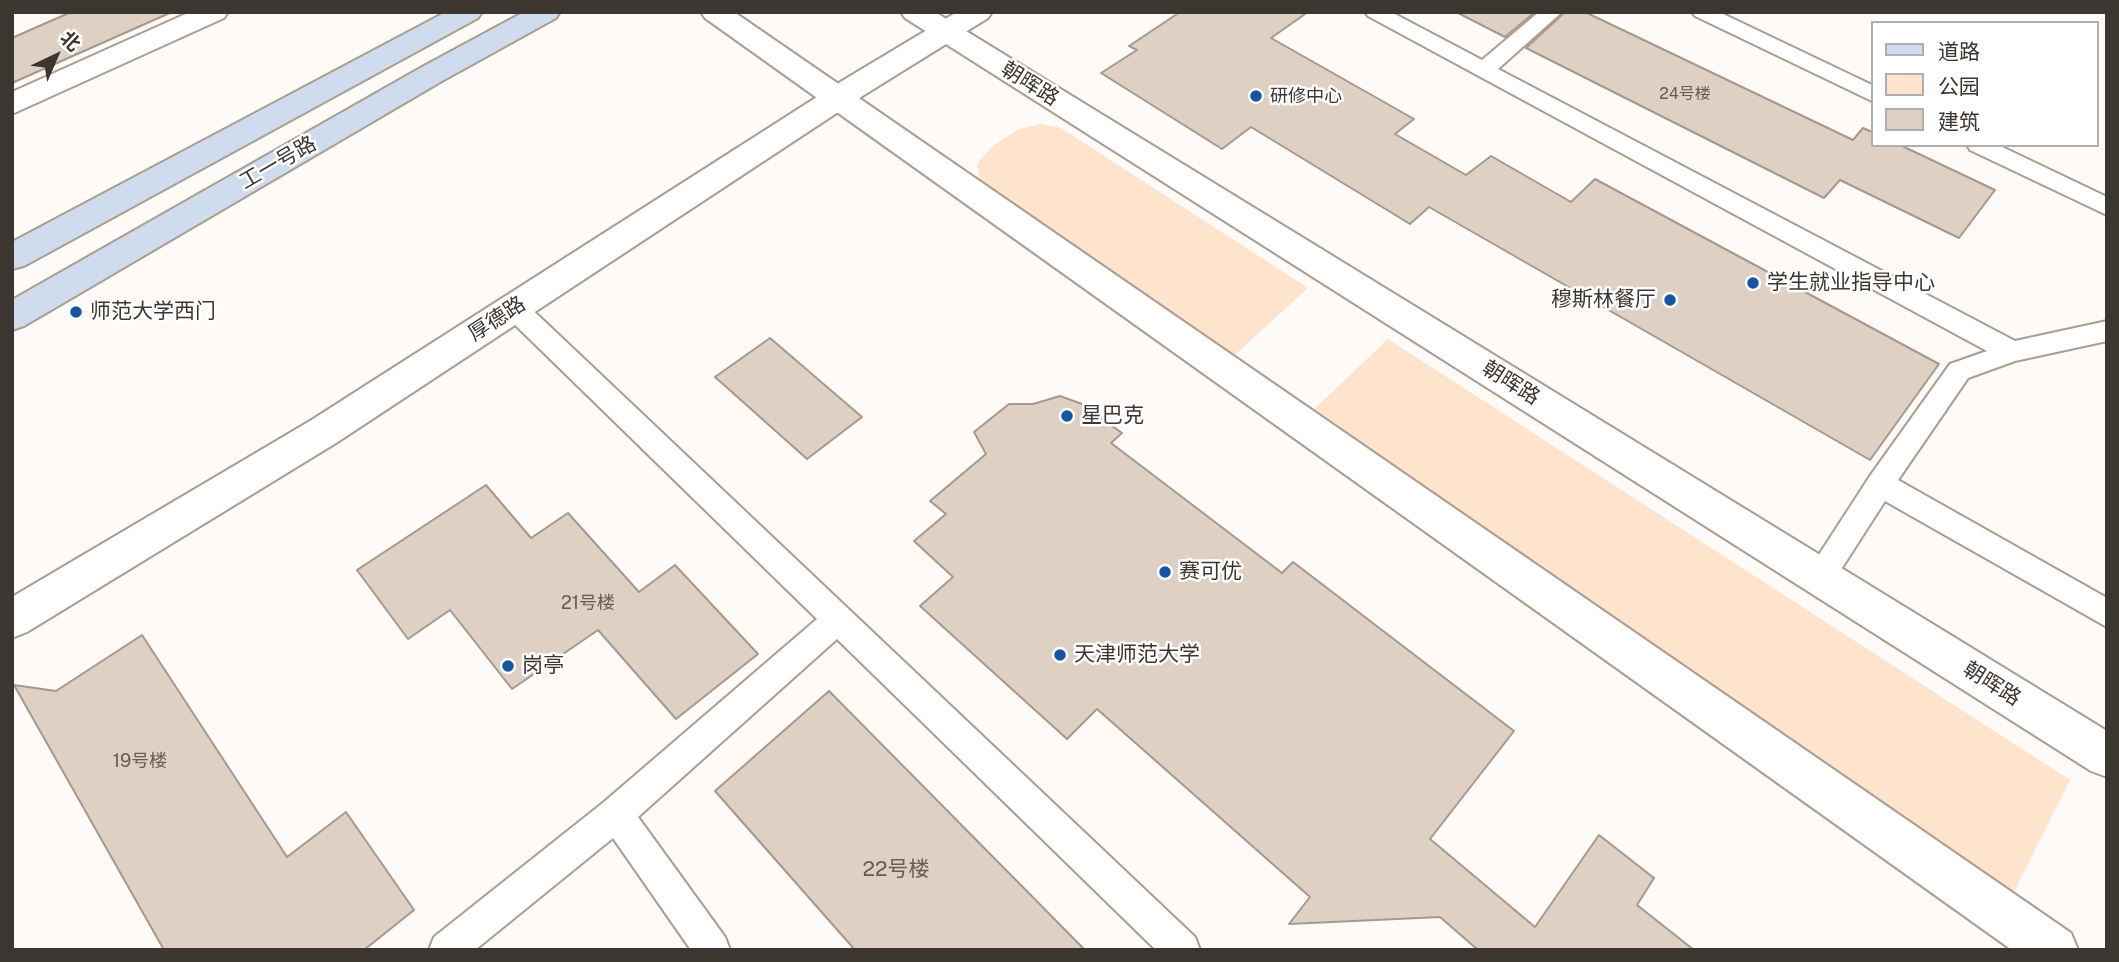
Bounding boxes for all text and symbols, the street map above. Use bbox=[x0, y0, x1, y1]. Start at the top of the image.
north arrow bbox=[21, 21, 91, 91]
legend bbox=[1870, 21, 2098, 147]
text: 北 bbox=[56, 26, 85, 55]
text: 道路 bbox=[1938, 39, 1980, 64]
street label: 朝晖路 bbox=[997, 57, 1063, 111]
text: 公园 bbox=[1938, 74, 1980, 99]
house number: 24号楼 bbox=[1659, 84, 1711, 104]
place label: 研修中心 bbox=[1270, 85, 1342, 107]
marker: 研修中心 bbox=[1248, 88, 1264, 104]
text: 建筑 bbox=[1938, 109, 1980, 134]
street label: 工一号路 bbox=[235, 131, 321, 195]
place label: 学生就业指导中心 bbox=[1767, 270, 1935, 296]
marker: 学生就业指导中心 bbox=[1745, 275, 1761, 291]
place label: 穆斯林餐厅 bbox=[1551, 287, 1656, 313]
street label: 厚德路 bbox=[464, 291, 530, 347]
marker: 穆斯林餐厅 bbox=[1662, 292, 1678, 308]
place label: 师范大学西门 bbox=[90, 299, 216, 325]
marker: 师范大学西门 bbox=[68, 304, 84, 320]
street label: 朝晖路 bbox=[1478, 356, 1544, 410]
place label: 星巴克 bbox=[1081, 403, 1144, 429]
marker: 星巴克 bbox=[1059, 408, 1075, 424]
place label: 赛可优 bbox=[1179, 559, 1242, 585]
marker: 赛可优 bbox=[1157, 564, 1173, 580]
house number: 21号楼 bbox=[561, 592, 615, 614]
place label: 天津师范大学 bbox=[1074, 642, 1200, 668]
marker: 天津师范大学 bbox=[1052, 647, 1068, 663]
place label: 岗亭 bbox=[522, 653, 564, 679]
street label: 朝晖路 bbox=[1959, 657, 2025, 711]
marker: 岗亭 bbox=[500, 658, 516, 674]
house number: 19号楼 bbox=[113, 750, 167, 772]
house number: 22号楼 bbox=[862, 857, 930, 883]

